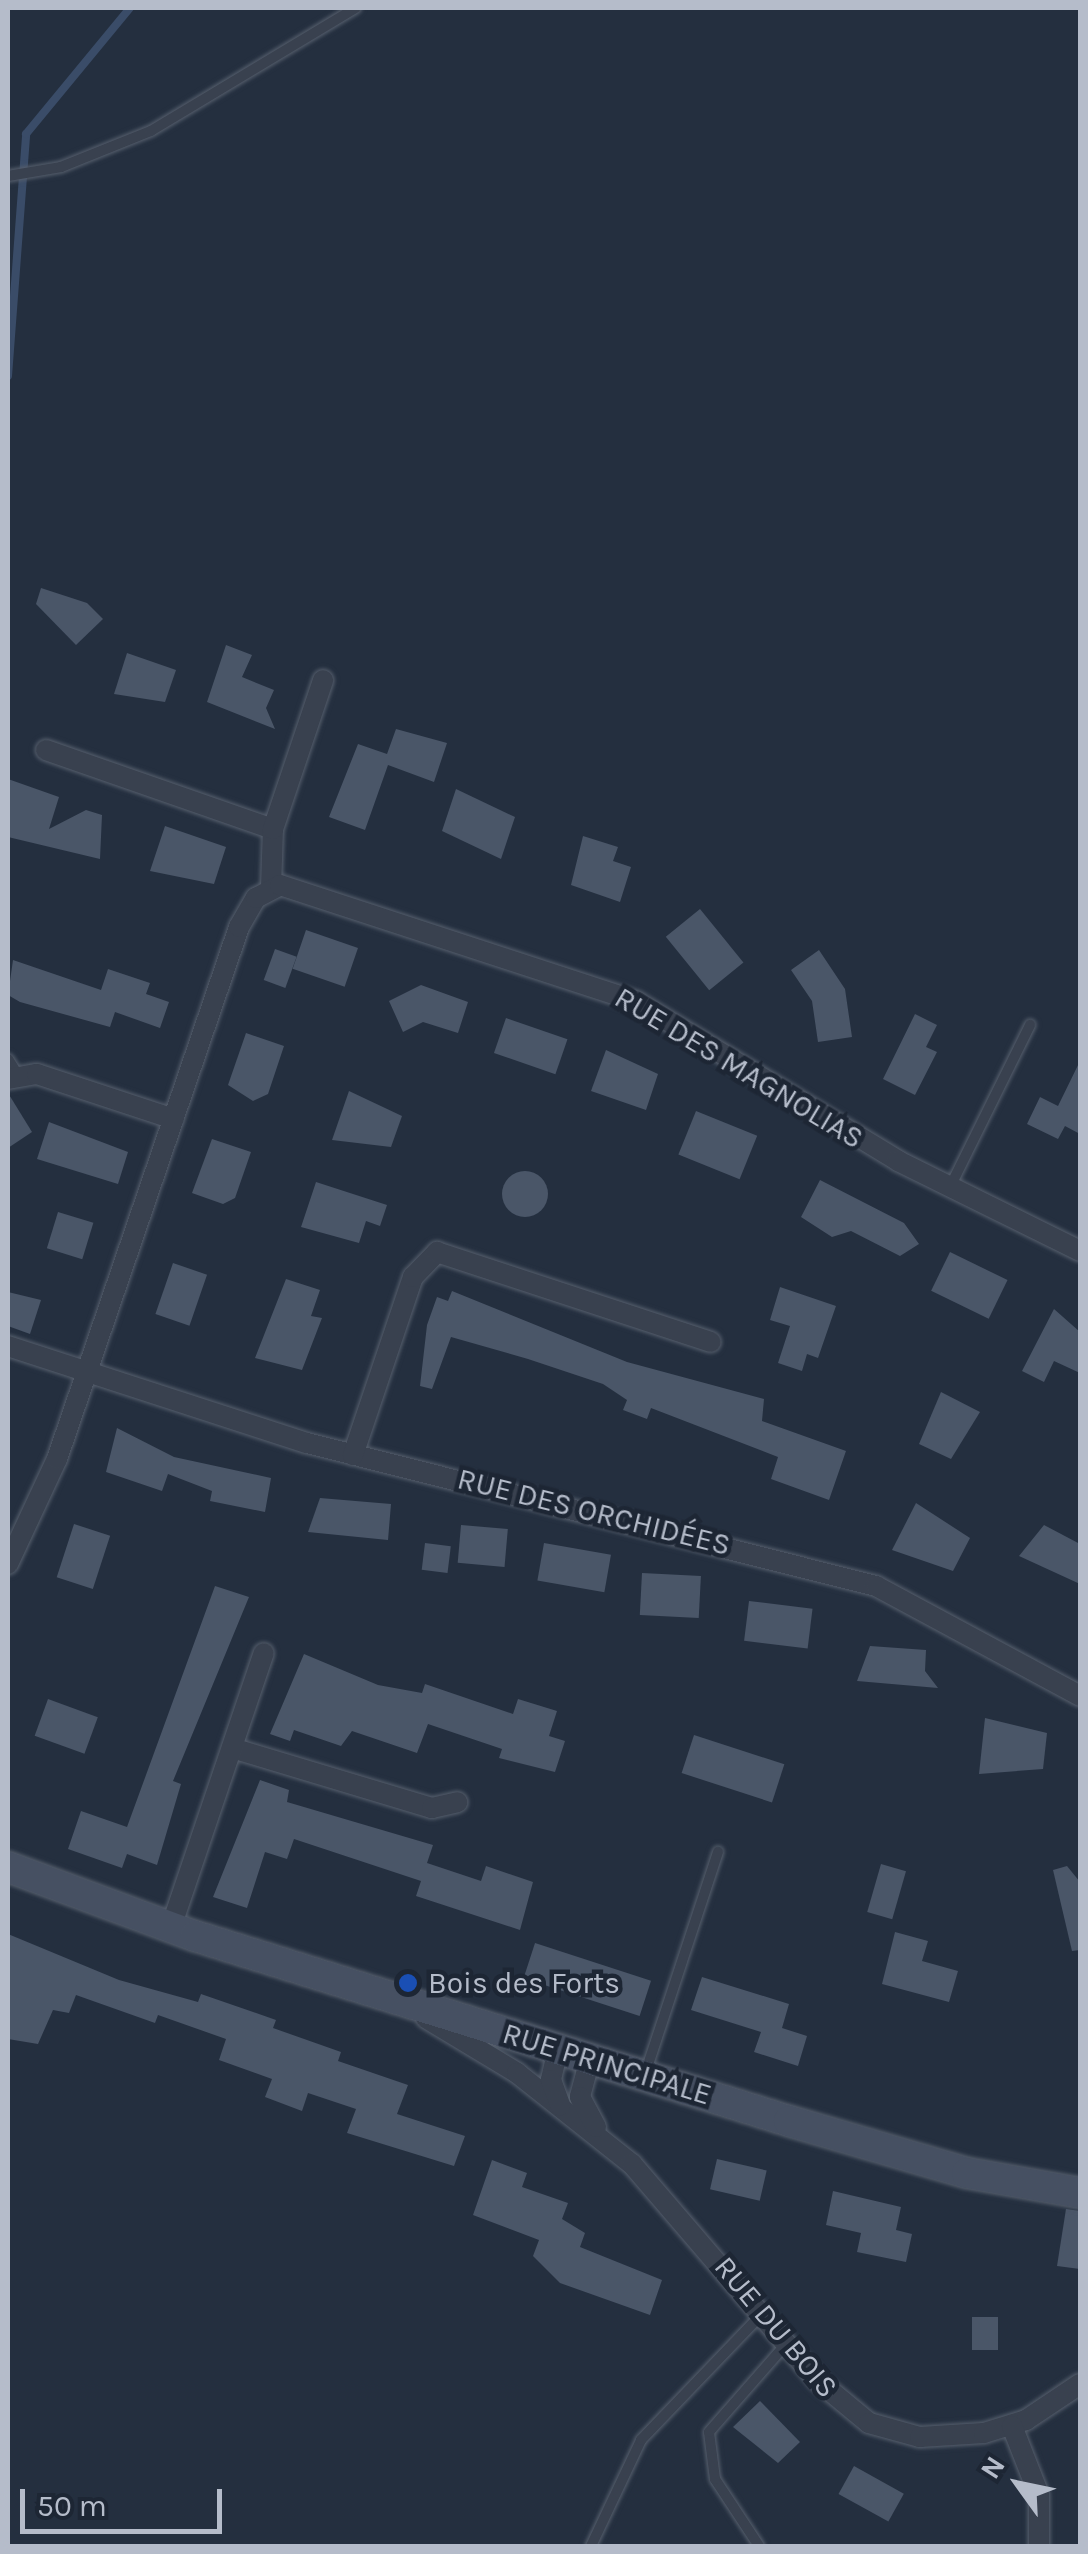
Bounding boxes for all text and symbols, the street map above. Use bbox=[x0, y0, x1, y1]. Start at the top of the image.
street label: RUE DES MAGNOLIAS bbox=[608, 980, 870, 1156]
street label: RUE DES ORCHIDÉES bbox=[454, 1461, 734, 1563]
place label: Bois des Forts bbox=[428, 1965, 620, 2001]
marker: Bois des Forts bbox=[397, 1972, 419, 1994]
street label: RUE PRINCIPALE bbox=[498, 2015, 716, 2113]
street label: RUE DU BOIS bbox=[707, 2249, 845, 2405]
north arrow bbox=[968, 2434, 1068, 2534]
text: N bbox=[973, 2450, 1012, 2485]
scale bar bbox=[25, 2469, 228, 2531]
text: 50 m bbox=[37, 2488, 107, 2524]

